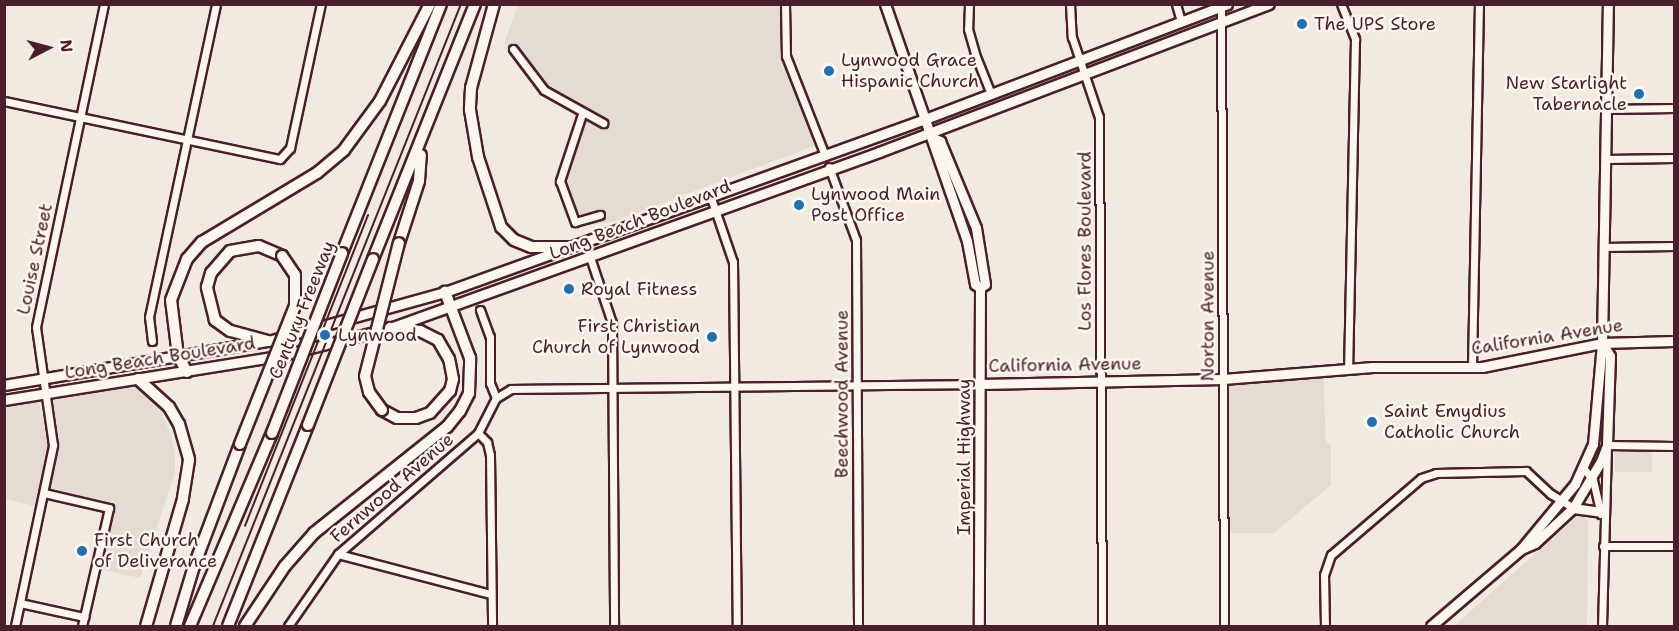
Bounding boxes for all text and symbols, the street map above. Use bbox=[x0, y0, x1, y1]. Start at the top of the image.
place label: The UPS Store bbox=[1314, 13, 1436, 35]
marker: The UPS Store bbox=[1295, 17, 1309, 31]
north arrow bbox=[18, 18, 78, 78]
text: N bbox=[55, 39, 78, 53]
place label: Lynwood Grace Hispanic Church bbox=[841, 50, 979, 92]
marker: Lynwood Grace Hispanic Church bbox=[822, 64, 836, 78]
place label: New Starlight Tabernacle bbox=[1506, 73, 1627, 116]
marker: New Starlight Tabernacle bbox=[1632, 87, 1646, 101]
street label: Los Flores Boulevard bbox=[1074, 151, 1096, 331]
street label: Long Beach Boulevard bbox=[546, 175, 734, 265]
place label: Lynwood Main Post Office bbox=[811, 184, 940, 226]
marker: Lynwood Main Post Office bbox=[792, 198, 806, 212]
street label: Louise Street bbox=[13, 201, 57, 317]
street label: Century Freeway bbox=[264, 238, 340, 382]
street label: Norton Avenue bbox=[1197, 251, 1219, 381]
place label: Royal Fitness bbox=[581, 278, 697, 300]
marker: Royal Fitness bbox=[562, 282, 576, 296]
street label: Beechwood Avenue bbox=[831, 310, 853, 478]
street label: California Avenue bbox=[1470, 314, 1624, 360]
place label: First Christian Church of Lynwood bbox=[532, 316, 700, 358]
place label: Lynwood bbox=[338, 324, 417, 346]
marker: Lynwood bbox=[316, 326, 334, 344]
marker: First Christian Church of Lynwood bbox=[705, 330, 719, 344]
street label: Long Beach Boulevard bbox=[63, 332, 257, 384]
street label: California Avenue bbox=[988, 353, 1142, 377]
street label: Imperial Highway bbox=[953, 379, 975, 535]
place label: Saint Emydius Catholic Church bbox=[1384, 401, 1520, 444]
marker: Saint Emydius Catholic Church bbox=[1365, 415, 1379, 429]
street label: Fernwood Avenue bbox=[326, 429, 458, 547]
place label: First Church of Deliverance bbox=[94, 530, 217, 572]
marker: First Church of Deliverance bbox=[75, 544, 89, 558]

